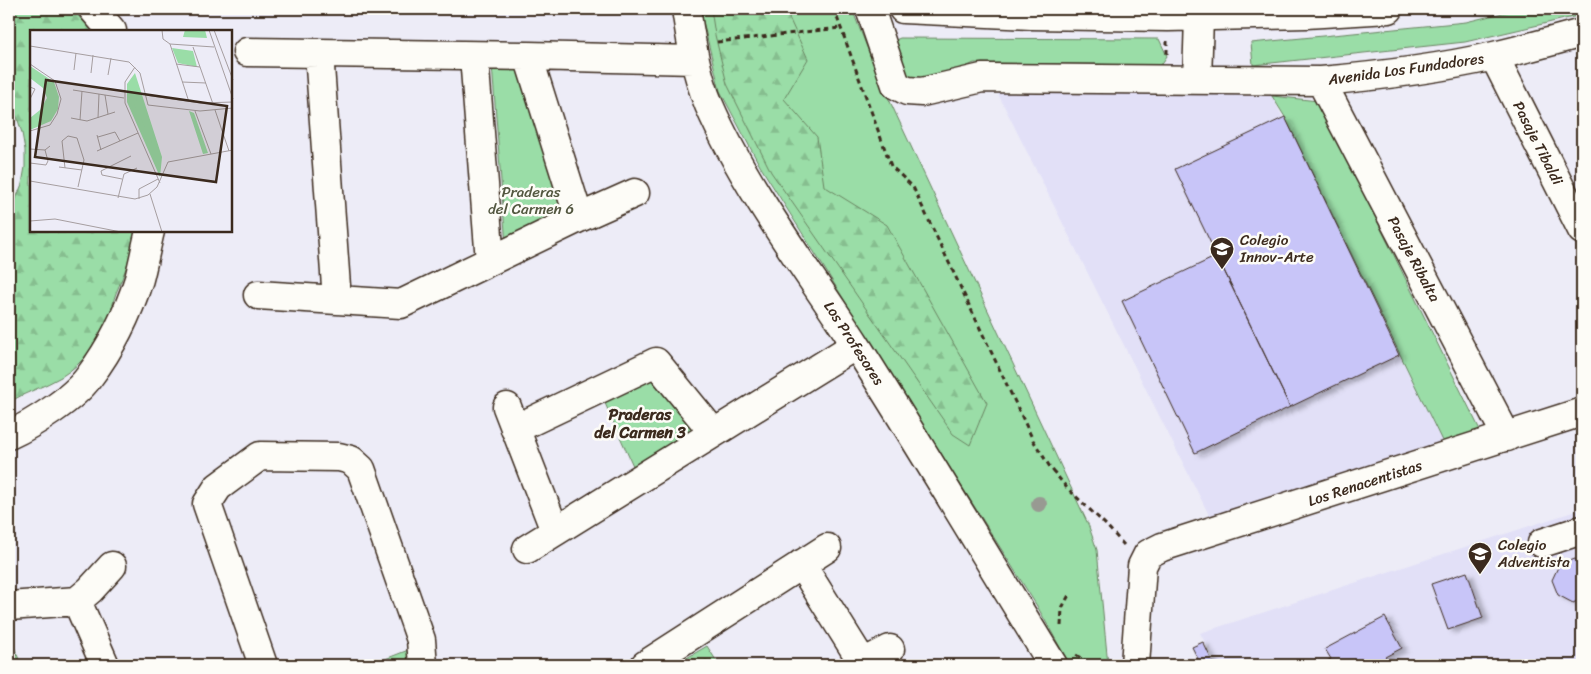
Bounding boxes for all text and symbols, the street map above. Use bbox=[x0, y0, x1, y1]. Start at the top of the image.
inset map bbox=[30, 30, 232, 232]
street label: Avenida Los Fundadores bbox=[1326, 45, 1486, 93]
street label: Pasaje Tibaldi bbox=[1506, 96, 1571, 190]
park label: Praderas del Carmen 6 bbox=[488, 179, 574, 222]
street label: Pasaje Ribalta bbox=[1380, 211, 1448, 307]
place label: Colegio Innov-Arte bbox=[1239, 227, 1314, 270]
school or university icon: Colegio Innov-Arte bbox=[1209, 236, 1235, 270]
street label: Los Profesores bbox=[817, 296, 892, 391]
district label: Praderas del Carmen 3 bbox=[594, 400, 686, 447]
street label: Los Renacentistas bbox=[1304, 452, 1426, 514]
place label: Colegio Adventista bbox=[1497, 532, 1570, 575]
school or university icon: Colegio Adventista bbox=[1467, 541, 1493, 575]

